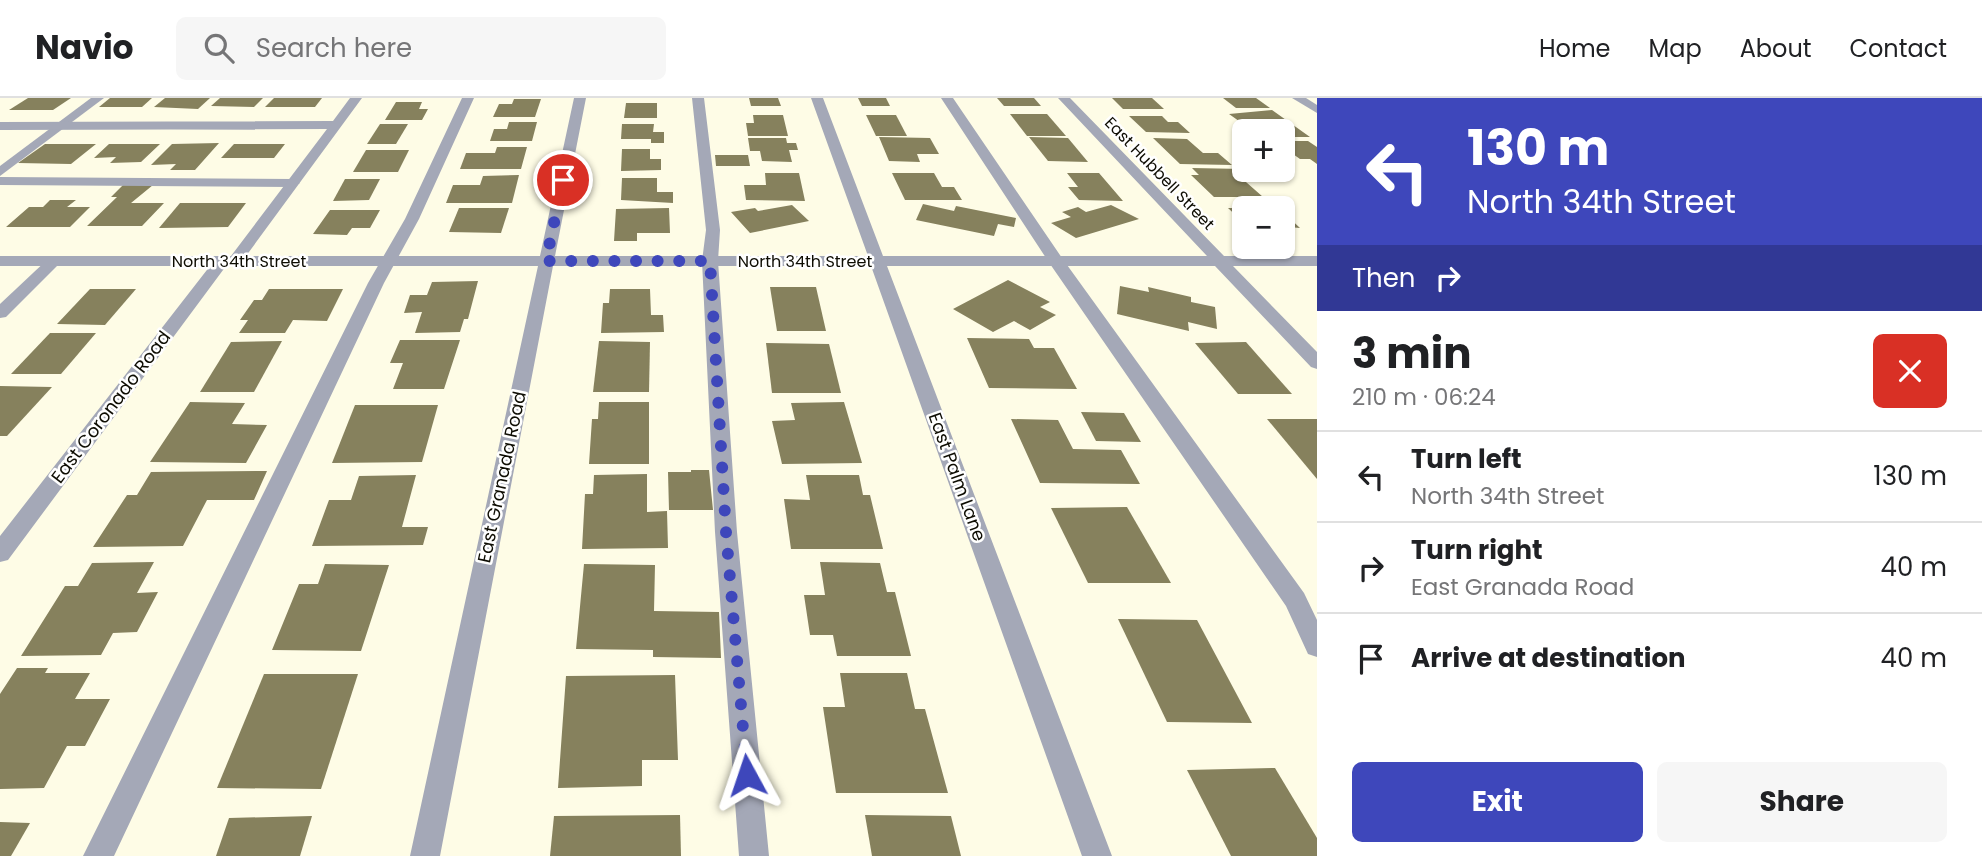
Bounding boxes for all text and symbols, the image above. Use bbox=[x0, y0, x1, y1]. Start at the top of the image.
search box bbox=[176, 17, 666, 80]
text: Navio bbox=[35, 24, 134, 71]
icon: search bbox=[200, 29, 238, 67]
text: Search here bbox=[256, 30, 412, 66]
text: Home bbox=[1539, 32, 1611, 65]
text: Map bbox=[1649, 32, 1702, 65]
text: About bbox=[1740, 32, 1811, 65]
text: Contact bbox=[1849, 32, 1947, 65]
street label: East Hubbell Street bbox=[1099, 112, 1220, 235]
text: 130 m bbox=[1467, 114, 1609, 182]
map controls bbox=[1232, 119, 1295, 259]
button: + bbox=[1232, 119, 1295, 182]
icon: left bbox=[1352, 126, 1443, 217]
pin bbox=[533, 150, 593, 210]
icon: arrive bbox=[544, 161, 582, 199]
text: North 34th Street bbox=[1467, 179, 1736, 224]
button: − bbox=[1232, 196, 1295, 259]
street label: North 34th Street bbox=[172, 250, 306, 273]
street label: North 34th Street bbox=[738, 250, 872, 273]
icon: right bbox=[1429, 259, 1467, 297]
text: Then bbox=[1352, 260, 1415, 296]
text: 3 min bbox=[1352, 324, 1472, 383]
street label: East Coronado Road bbox=[45, 325, 176, 488]
button: close bbox=[1873, 334, 1947, 408]
text: 210 m · 06:24 bbox=[1352, 381, 1496, 413]
street label: East Granada Road bbox=[471, 389, 532, 565]
street label: East Palm Lane bbox=[923, 409, 992, 545]
text: Turn left bbox=[1411, 441, 1522, 477]
icon: left bbox=[1352, 458, 1390, 496]
text: 130 m bbox=[1873, 458, 1947, 494]
text: North 34th Street bbox=[1411, 480, 1604, 512]
text: Turn right bbox=[1411, 532, 1543, 568]
icon: right bbox=[1352, 549, 1390, 587]
text: 40 m bbox=[1881, 549, 1947, 585]
text: East Granada Road bbox=[1411, 571, 1634, 603]
icon: arrive bbox=[1352, 640, 1390, 678]
text: Arrive at destination bbox=[1411, 640, 1686, 676]
text: 40 m bbox=[1881, 640, 1947, 676]
position arrow bbox=[710, 738, 784, 812]
button: Exit bbox=[1352, 762, 1643, 842]
button: Share bbox=[1657, 762, 1947, 842]

